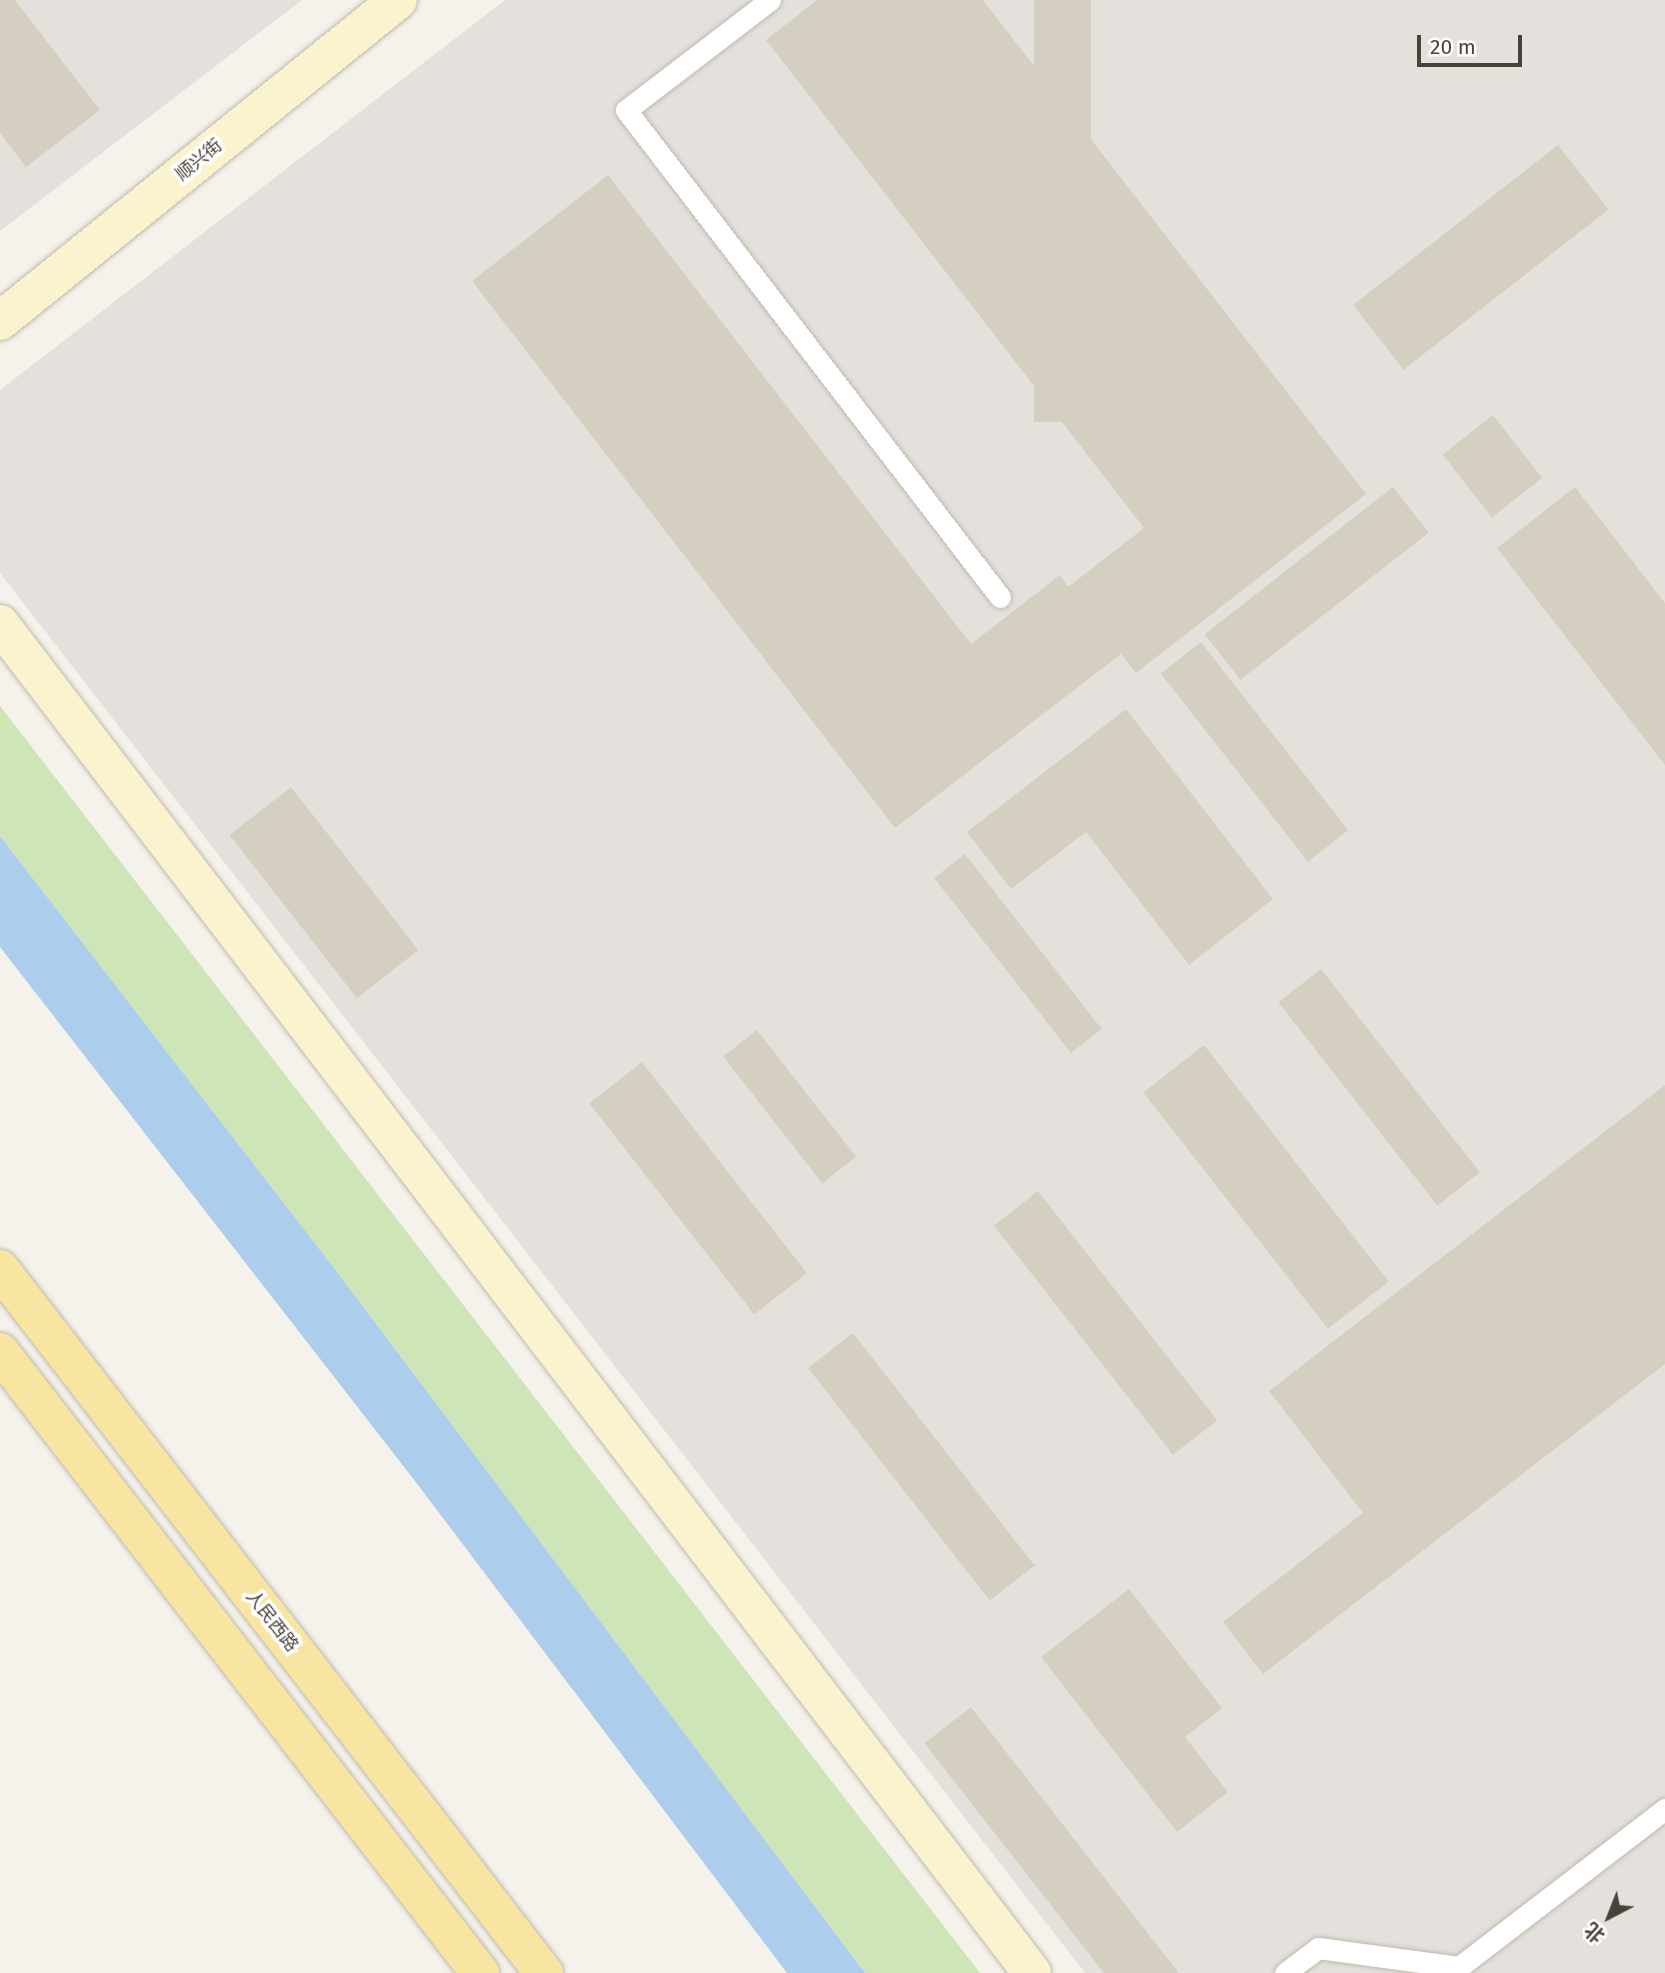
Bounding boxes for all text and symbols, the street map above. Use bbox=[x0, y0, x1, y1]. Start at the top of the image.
scale bar bbox=[1420, 21, 1525, 65]
text: 20 m bbox=[1430, 34, 1476, 60]
street label: 顺兴街 bbox=[171, 135, 227, 185]
street label: 人民西路 bbox=[241, 1586, 303, 1656]
north arrow bbox=[1574, 1882, 1644, 1952]
text: 北 bbox=[1580, 1918, 1609, 1948]

